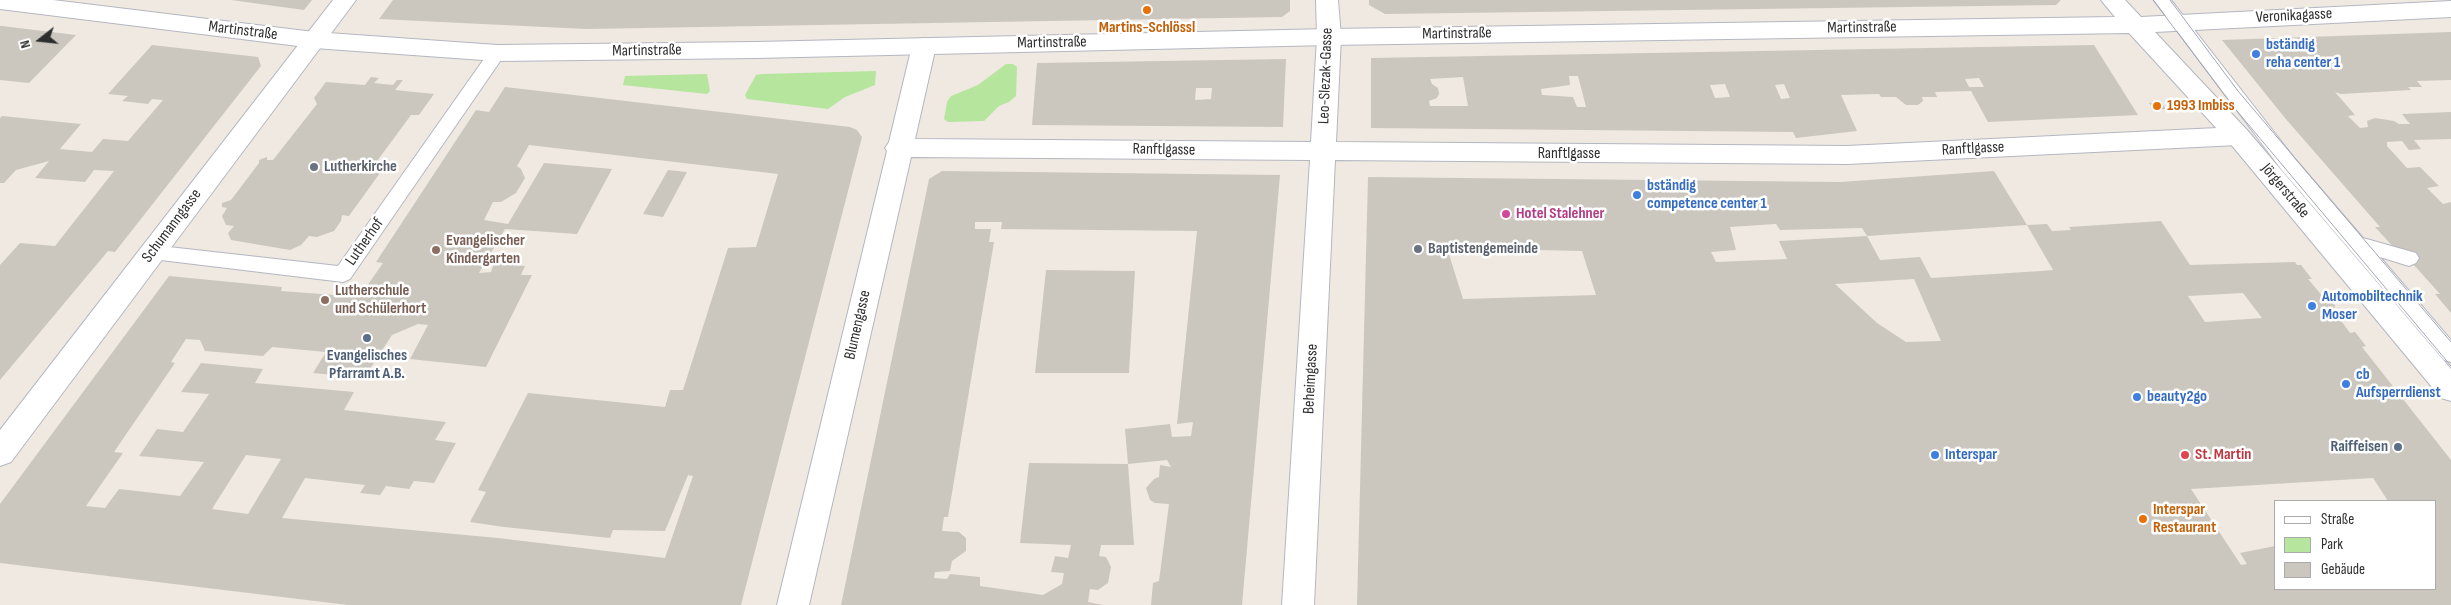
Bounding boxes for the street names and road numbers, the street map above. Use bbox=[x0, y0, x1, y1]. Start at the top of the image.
street label: Veronikagasse bbox=[2255, 4, 2333, 28]
street label: Martinstraße bbox=[207, 17, 279, 45]
street label: Martinstraße bbox=[1827, 18, 1897, 38]
street label: Martinstraße bbox=[1422, 24, 1492, 44]
street label: Leo-Slezak-Gasse bbox=[1315, 27, 1337, 125]
street label: Martinstraße bbox=[1017, 33, 1087, 53]
street label: Martinstraße bbox=[612, 41, 682, 61]
street label: Ranftlgasse bbox=[1941, 138, 2005, 160]
street label: Ranftlgasse bbox=[1132, 140, 1196, 160]
street label: Ranftlgasse bbox=[1538, 144, 1600, 164]
street label: Jörgerstraße bbox=[2257, 160, 2313, 222]
street label: Schumanngasse bbox=[138, 185, 206, 267]
street label: Lutherhof bbox=[342, 215, 388, 269]
street label: Blumengasse bbox=[841, 289, 875, 361]
street label: Beheimgasse bbox=[1300, 343, 1322, 415]

